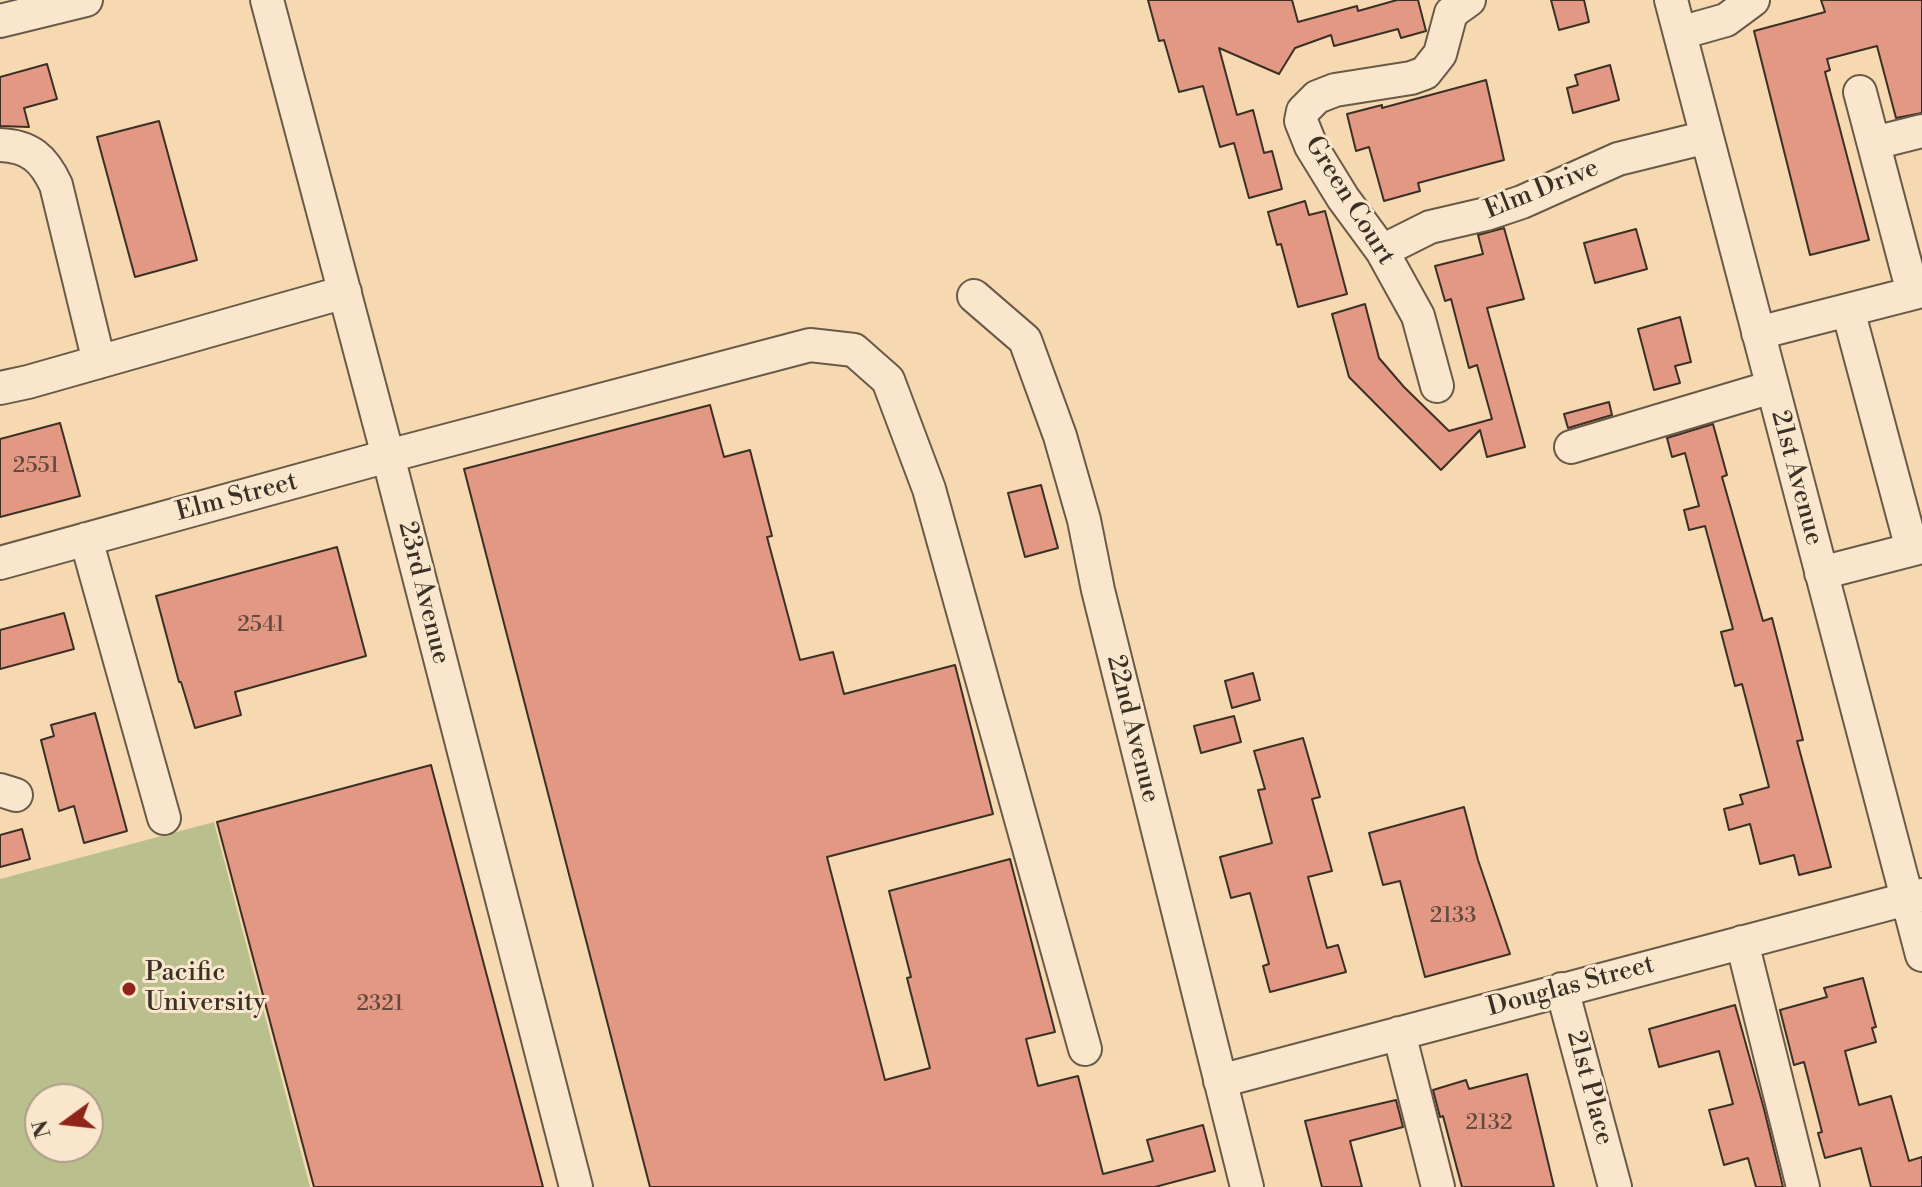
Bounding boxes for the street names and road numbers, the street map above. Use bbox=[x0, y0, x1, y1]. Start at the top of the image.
street label: Green Court bbox=[1297, 131, 1401, 271]
street label: Elm Drive bbox=[1481, 153, 1603, 227]
street label: 21st Avenue bbox=[1763, 407, 1829, 549]
street label: Elm Street bbox=[173, 467, 301, 529]
street label: 23rd Avenue bbox=[390, 518, 456, 668]
street label: 22nd Avenue bbox=[1099, 652, 1165, 806]
street label: Douglas Street bbox=[1484, 950, 1658, 1024]
street label: 21st Place bbox=[1559, 1027, 1619, 1149]

